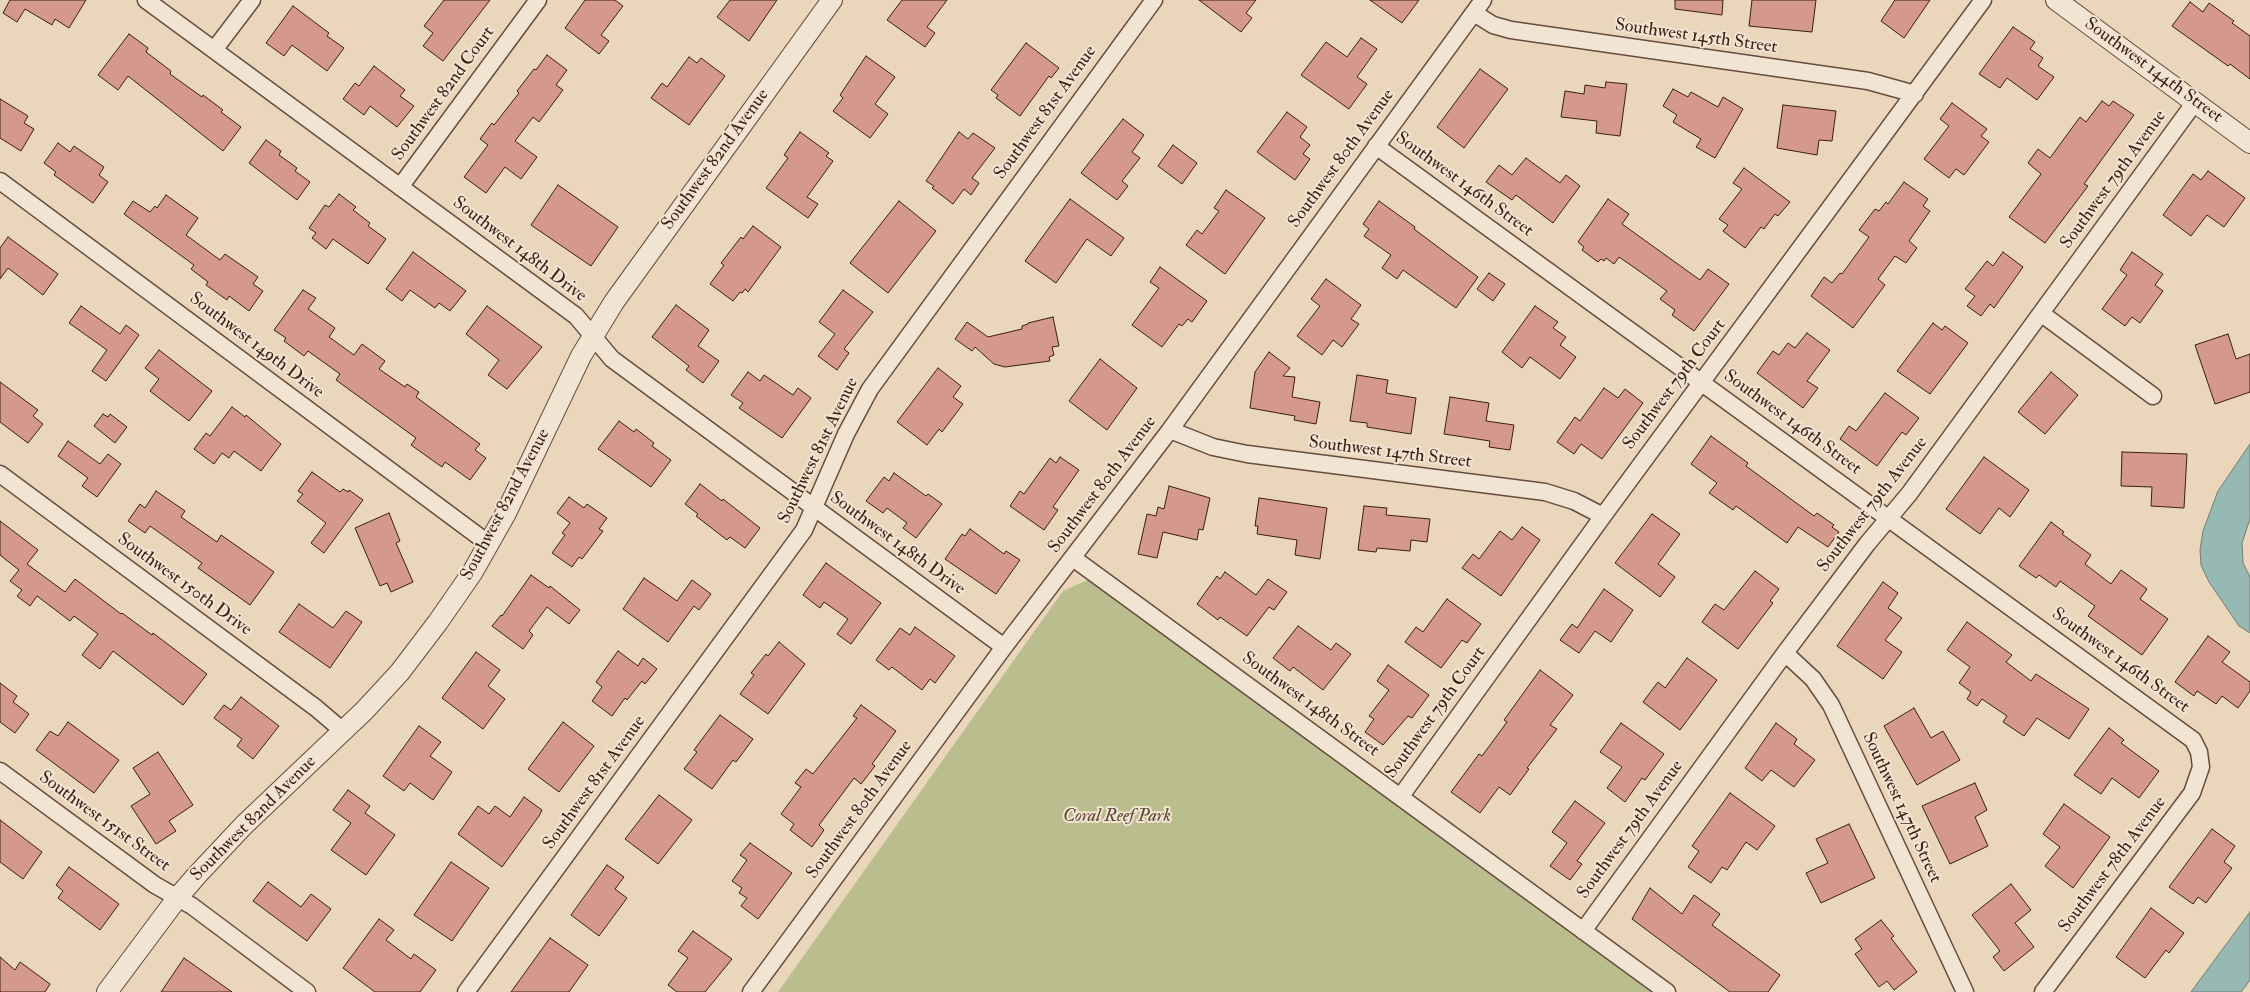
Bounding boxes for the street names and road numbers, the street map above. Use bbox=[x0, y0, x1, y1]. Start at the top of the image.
street label: Southwest 144th Street bbox=[2080, 14, 2226, 128]
street label: Southwest 145th Street bbox=[1613, 15, 1779, 59]
street label: Southwest 82nd Court bbox=[388, 23, 500, 165]
street label: Southwest 81st Avenue bbox=[990, 42, 1102, 184]
street label: Southwest 82nd Avenue bbox=[658, 85, 774, 235]
street label: Southwest 80th Avenue bbox=[1284, 85, 1400, 233]
street label: Southwest 79th Avenue bbox=[2056, 107, 2172, 253]
street label: Southwest 146th Street bbox=[1391, 128, 1537, 242]
street label: Southwest 148th Drive bbox=[448, 193, 590, 307]
street label: Southwest 149th Drive bbox=[184, 288, 328, 404]
street label: Southwest 79th Court bbox=[1619, 316, 1731, 454]
street label: Southwest 146th Street bbox=[1719, 366, 1865, 480]
street label: Southwest 81st Avenue bbox=[774, 374, 864, 528]
street label: Southwest 80th Avenue bbox=[1044, 412, 1162, 558]
street label: Southwest 82nd Avenue bbox=[457, 425, 555, 585]
street label: Southwest 147th Street bbox=[1307, 432, 1473, 474]
street label: Southwest 79th Avenue bbox=[1813, 433, 1933, 577]
street label: Southwest 148th Drive bbox=[825, 488, 969, 600]
street label: Southwest 150th Drive bbox=[113, 529, 255, 641]
street label: Southwest 146th Street bbox=[2047, 604, 2193, 718]
street label: Southwest 79th Court bbox=[1381, 643, 1491, 783]
street label: Southwest 148th Street bbox=[1237, 648, 1383, 762]
street label: Southwest 81st Avenue bbox=[539, 712, 651, 854]
street label: Southwest 147th Street bbox=[1857, 729, 1945, 887]
street label: Southwest 80th Avenue bbox=[802, 736, 918, 884]
street label: Southwest 82nd Avenue bbox=[187, 752, 321, 886]
street label: Southwest 79th Avenue bbox=[1573, 757, 1689, 903]
street label: Southwest 151st Street bbox=[34, 767, 174, 877]
street label: Southwest 78th Avenue bbox=[2055, 793, 2171, 937]

